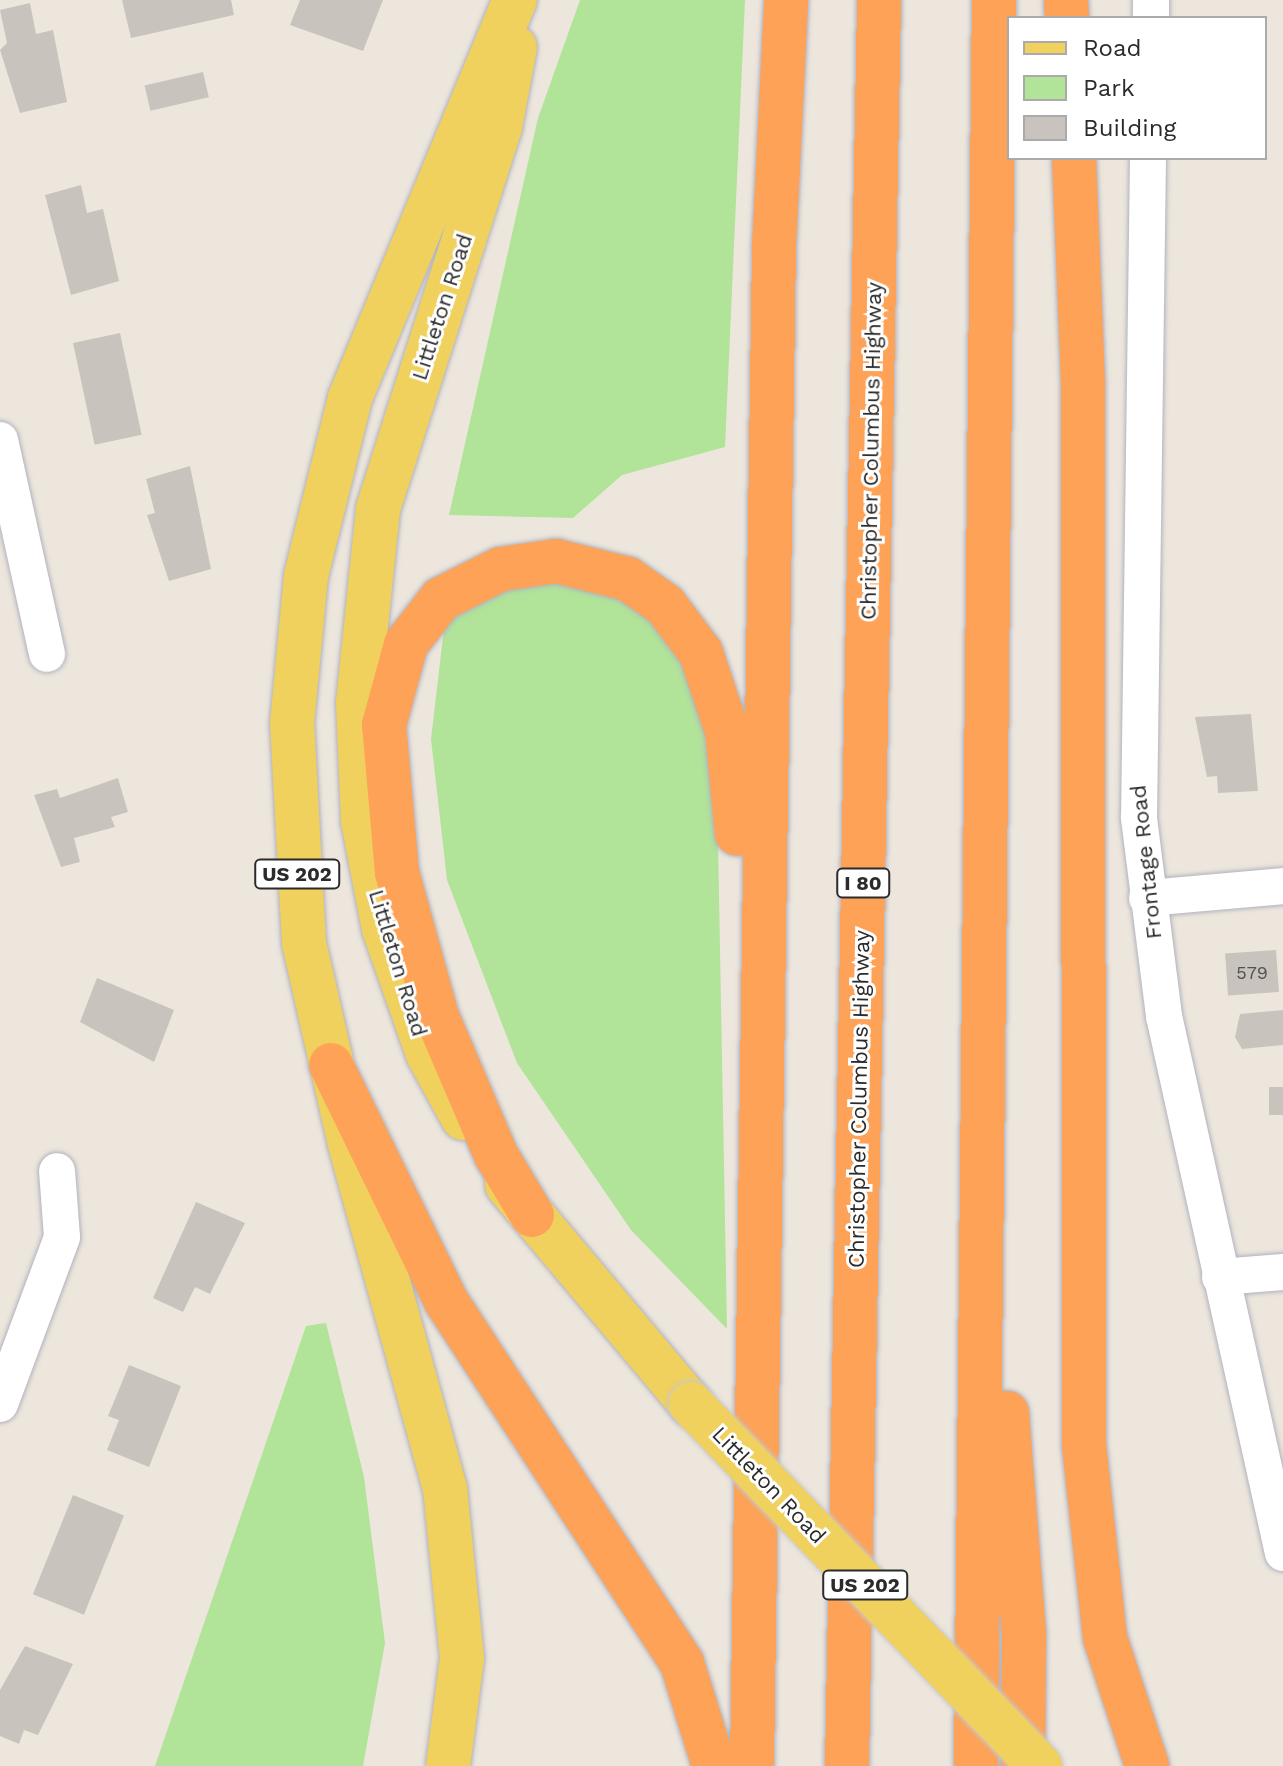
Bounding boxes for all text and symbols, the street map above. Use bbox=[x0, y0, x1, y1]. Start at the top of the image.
legend bbox=[1007, 16, 1267, 160]
text: Road bbox=[1083, 34, 1142, 62]
text: Park bbox=[1083, 74, 1135, 102]
text: Building bbox=[1083, 114, 1176, 142]
street label: Littleton Road bbox=[406, 230, 478, 384]
street label: Christopher Columbus Highway bbox=[855, 281, 887, 621]
street label: Frontage Road bbox=[1125, 784, 1167, 940]
road number: US 202 bbox=[253, 858, 341, 890]
road number: I 80 bbox=[835, 867, 891, 899]
street label: Littleton Road bbox=[363, 886, 433, 1040]
street label: Christopher Columbus Highway bbox=[843, 929, 875, 1269]
house number: 579 bbox=[1236, 962, 1268, 984]
street label: Littleton Road bbox=[707, 1421, 831, 1549]
road number: US 202 bbox=[821, 1569, 909, 1601]

